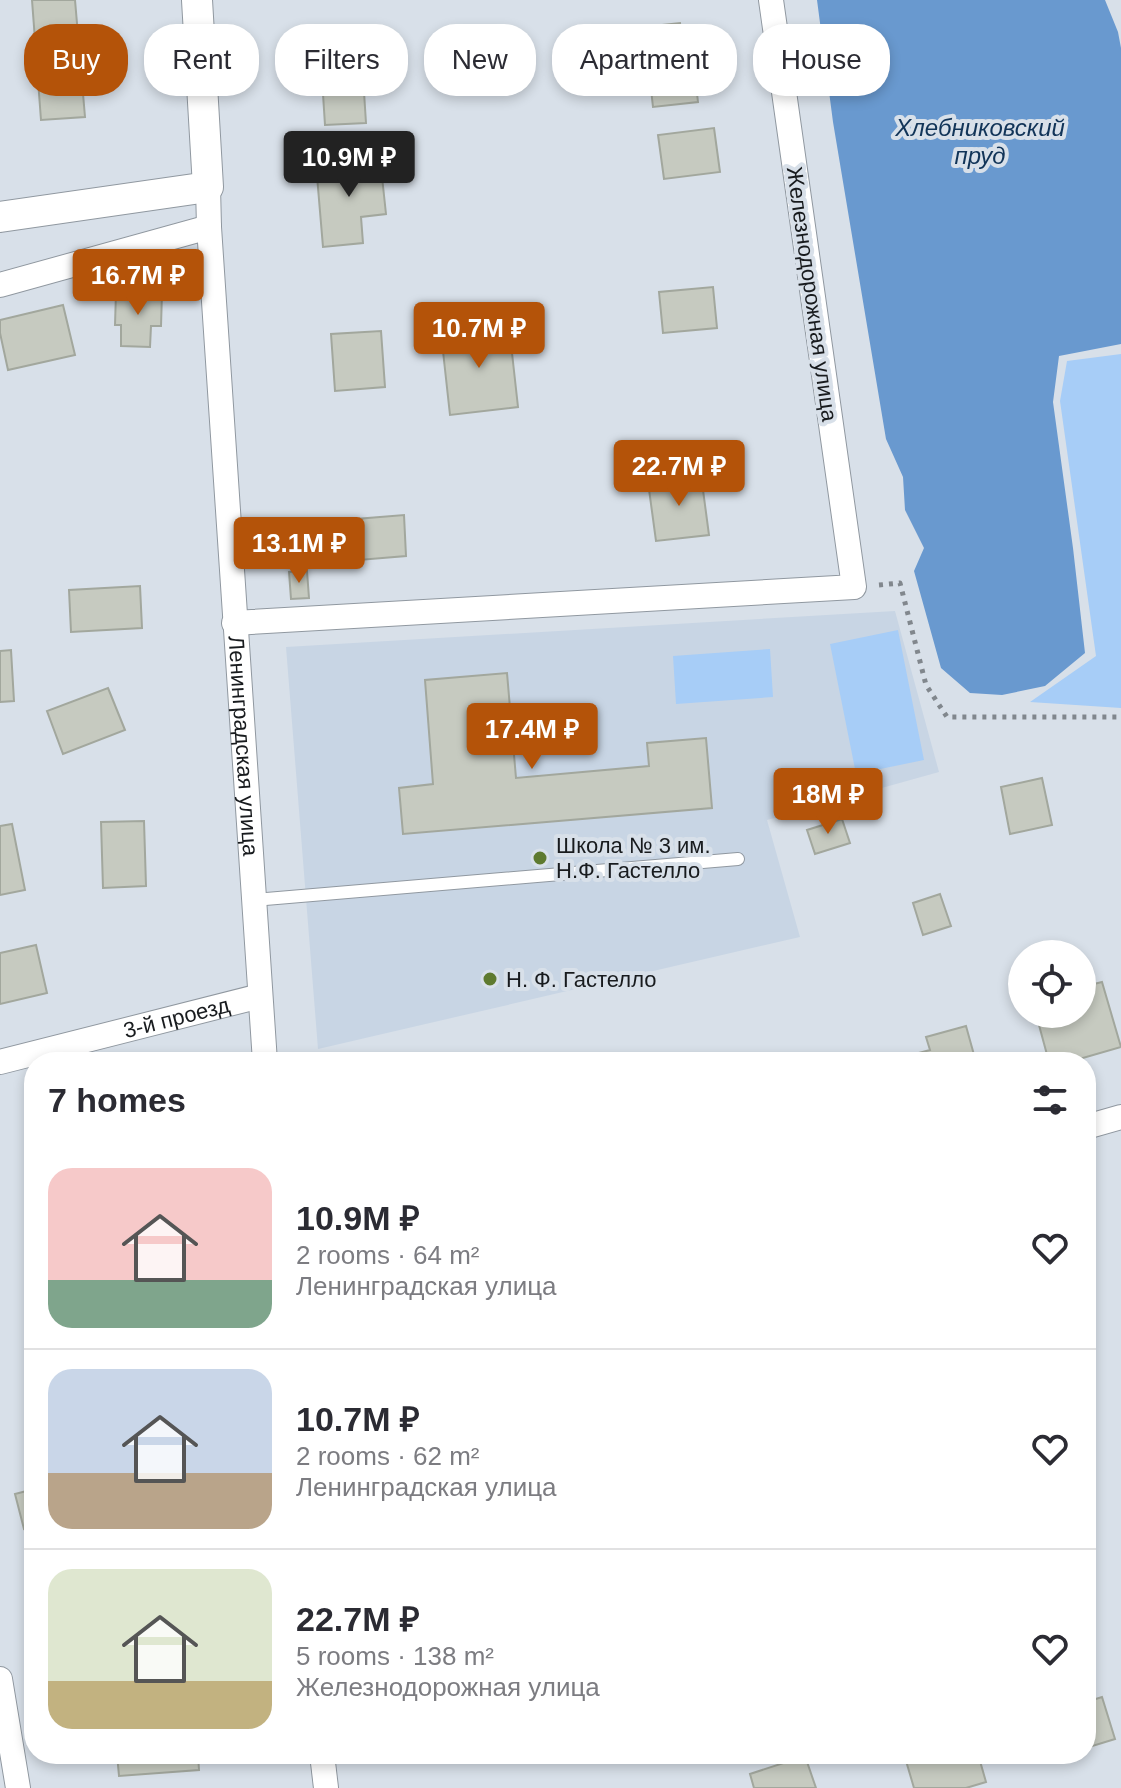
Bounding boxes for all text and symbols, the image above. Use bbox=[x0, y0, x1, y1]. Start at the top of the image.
chip: Buy bbox=[24, 24, 128, 96]
chip: Rent bbox=[144, 24, 259, 96]
chip: Filters bbox=[275, 24, 408, 96]
chip: New bbox=[424, 24, 536, 96]
chip: Apartment bbox=[552, 24, 737, 96]
chip: House bbox=[753, 24, 890, 96]
water label: Хлебниковский пруд bbox=[894, 114, 1065, 169]
pin: 10.9M ₽ bbox=[275, 131, 423, 199]
text: 10.9M ₽ bbox=[302, 142, 396, 172]
street label: Железнодорожная улица bbox=[782, 165, 842, 424]
pin: 16.7M ₽ bbox=[64, 249, 212, 317]
text: 16.7M ₽ bbox=[91, 260, 185, 290]
pin: 10.7M ₽ bbox=[405, 302, 553, 370]
text: 10.7M ₽ bbox=[432, 313, 526, 343]
pin: 22.7M ₽ bbox=[605, 440, 753, 508]
text: 22.7M ₽ bbox=[632, 451, 726, 481]
pin: 13.1M ₽ bbox=[225, 517, 373, 585]
text: 13.1M ₽ bbox=[252, 528, 346, 558]
street label: Ленинградская улица bbox=[224, 635, 264, 857]
pin: 17.4M ₽ bbox=[458, 703, 606, 771]
text: 17.4M ₽ bbox=[485, 714, 579, 744]
pin: 18M ₽ bbox=[772, 768, 884, 836]
text: 18M ₽ bbox=[792, 779, 864, 809]
place label: Школа № 3 им. Н.Ф. Гастелло bbox=[556, 833, 711, 883]
marker: Школа № 3 им. Н.Ф. Гастелло bbox=[531, 849, 549, 867]
map controls bbox=[1008, 940, 1096, 1028]
button: locate bbox=[1008, 940, 1096, 1028]
place label: Н. Ф. Гастелло bbox=[506, 967, 656, 992]
marker: Н. Ф. Гастелло bbox=[481, 970, 499, 988]
street label: 3-й проезд bbox=[121, 992, 232, 1043]
icon: filters bbox=[1028, 1078, 1072, 1122]
text: 7 homes bbox=[48, 1081, 186, 1119]
text: 10.9M ₽ bbox=[296, 1199, 420, 1237]
icon: home bbox=[112, 1200, 208, 1296]
icon: heart bbox=[1028, 1226, 1072, 1270]
text: 2 rooms · 64 m² bbox=[296, 1240, 480, 1270]
text: Ленинградская улица bbox=[296, 1271, 557, 1301]
text: 10.7M ₽ bbox=[296, 1400, 420, 1438]
icon: home bbox=[112, 1401, 208, 1497]
icon: heart bbox=[1028, 1427, 1072, 1471]
text: 2 rooms · 62 m² bbox=[296, 1441, 480, 1471]
text: Ленинградская улица bbox=[296, 1472, 557, 1502]
text: 22.7M ₽ bbox=[296, 1600, 420, 1638]
icon: home bbox=[112, 1601, 208, 1697]
icon: heart bbox=[1028, 1627, 1072, 1671]
text: 5 rooms · 138 m² bbox=[296, 1641, 494, 1671]
text: Железнодорожная улица bbox=[296, 1672, 600, 1702]

